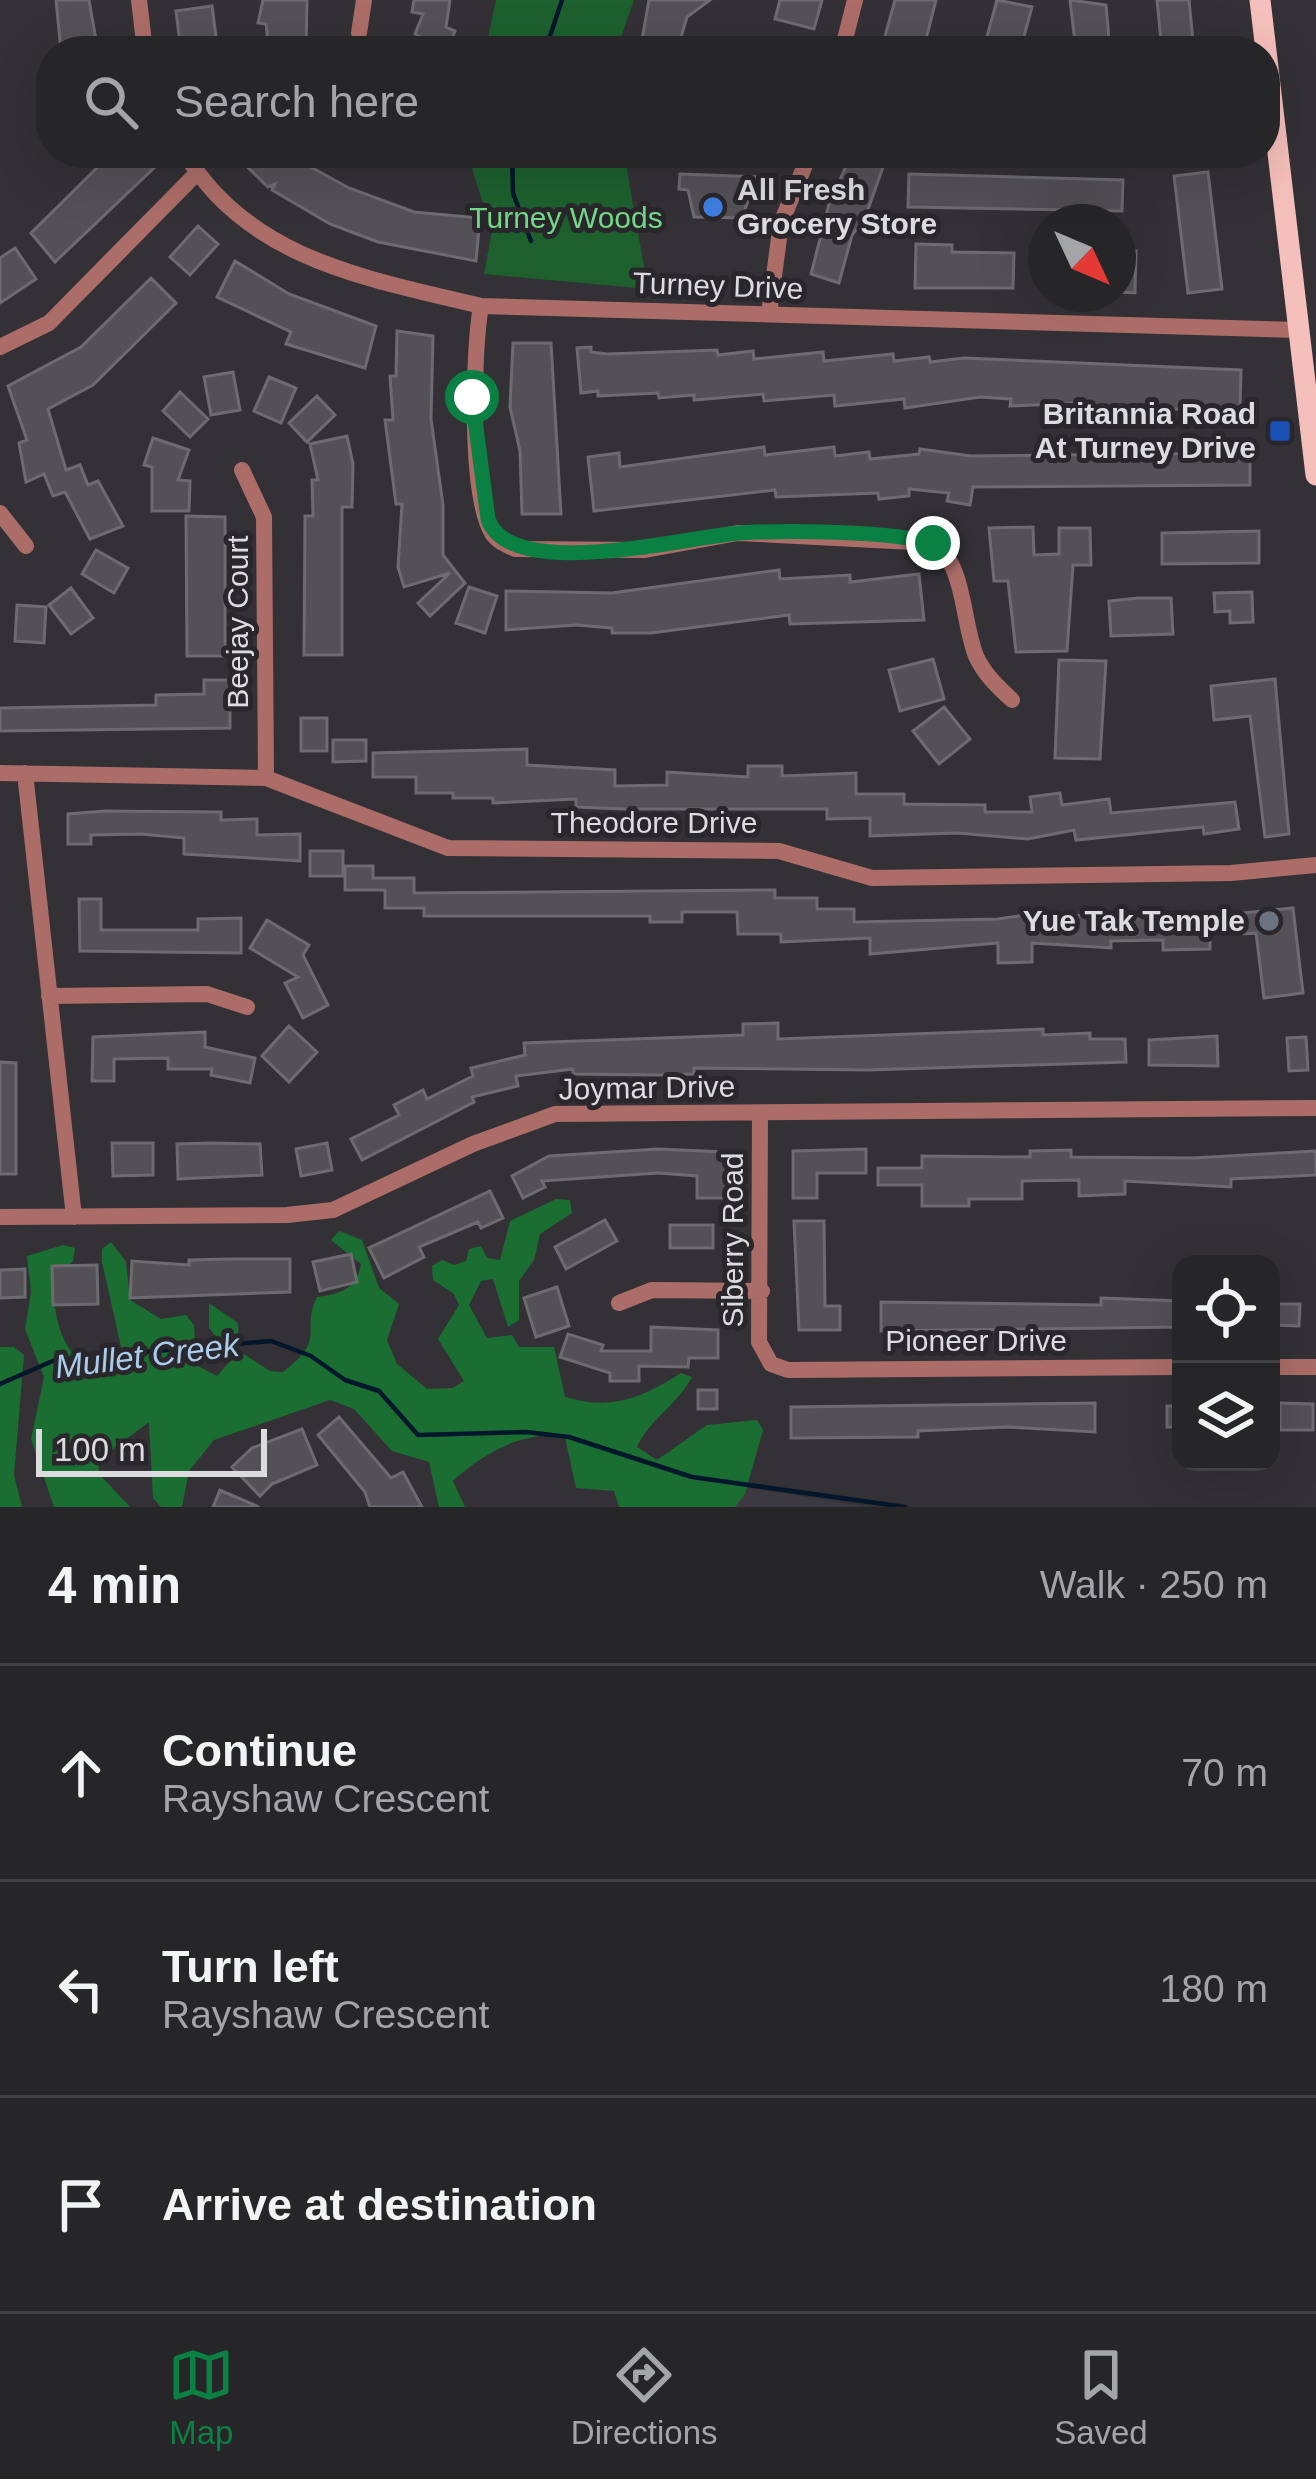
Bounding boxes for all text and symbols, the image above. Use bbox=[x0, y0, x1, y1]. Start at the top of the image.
search box bbox=[36, 36, 1280, 168]
icon: search bbox=[78, 69, 144, 135]
text: Search here bbox=[174, 76, 419, 127]
place label: All Fresh Grocery Store bbox=[737, 173, 937, 240]
marker: All Fresh Grocery Store bbox=[700, 194, 726, 220]
park label: Turney Woods bbox=[469, 201, 663, 234]
north arrow bbox=[1028, 204, 1136, 312]
street label: Turney Drive bbox=[632, 266, 804, 305]
route start bbox=[445, 370, 499, 424]
place label: Britannia Road At Turney Drive bbox=[1035, 397, 1256, 464]
marker: Britannia Road At Turney Drive bbox=[1267, 418, 1293, 444]
route end bbox=[906, 516, 960, 570]
street label: Beejay Court bbox=[221, 535, 254, 709]
street label: Theodore Drive bbox=[551, 806, 757, 839]
place label: Yue Tak Temple bbox=[1023, 904, 1245, 937]
marker: Yue Tak Temple bbox=[1256, 908, 1282, 934]
street label: Joymar Drive bbox=[558, 1069, 736, 1106]
street label: Siberry Road bbox=[716, 1152, 749, 1328]
map controls bbox=[1172, 1255, 1280, 1471]
button: locate bbox=[1172, 1255, 1280, 1363]
street label: Pioneer Drive bbox=[885, 1324, 1067, 1357]
water label: Mullet Creek bbox=[53, 1326, 243, 1385]
button: layers bbox=[1172, 1363, 1280, 1471]
scale bar bbox=[36, 1423, 267, 1476]
text: 100 m bbox=[54, 1431, 146, 1468]
text: 4 min bbox=[48, 1557, 181, 1614]
text: Walk · 250 m bbox=[1040, 1563, 1268, 1606]
text: Continue bbox=[162, 1725, 357, 1776]
icon: ahead bbox=[48, 1740, 114, 1806]
text: 70 m bbox=[1181, 1751, 1268, 1794]
text: Rayshaw Crescent bbox=[162, 1777, 489, 1820]
text: Turn left bbox=[162, 1941, 339, 1992]
icon: left bbox=[48, 1956, 114, 2022]
text: 180 m bbox=[1160, 1967, 1268, 2010]
text: Rayshaw Crescent bbox=[162, 1993, 489, 2036]
icon: arrive bbox=[48, 2172, 114, 2238]
text: Arrive at destination bbox=[162, 2179, 597, 2230]
tab: Map bbox=[168, 2342, 234, 2452]
tab: Directions bbox=[571, 2342, 718, 2452]
tab: Saved bbox=[1054, 2342, 1148, 2452]

